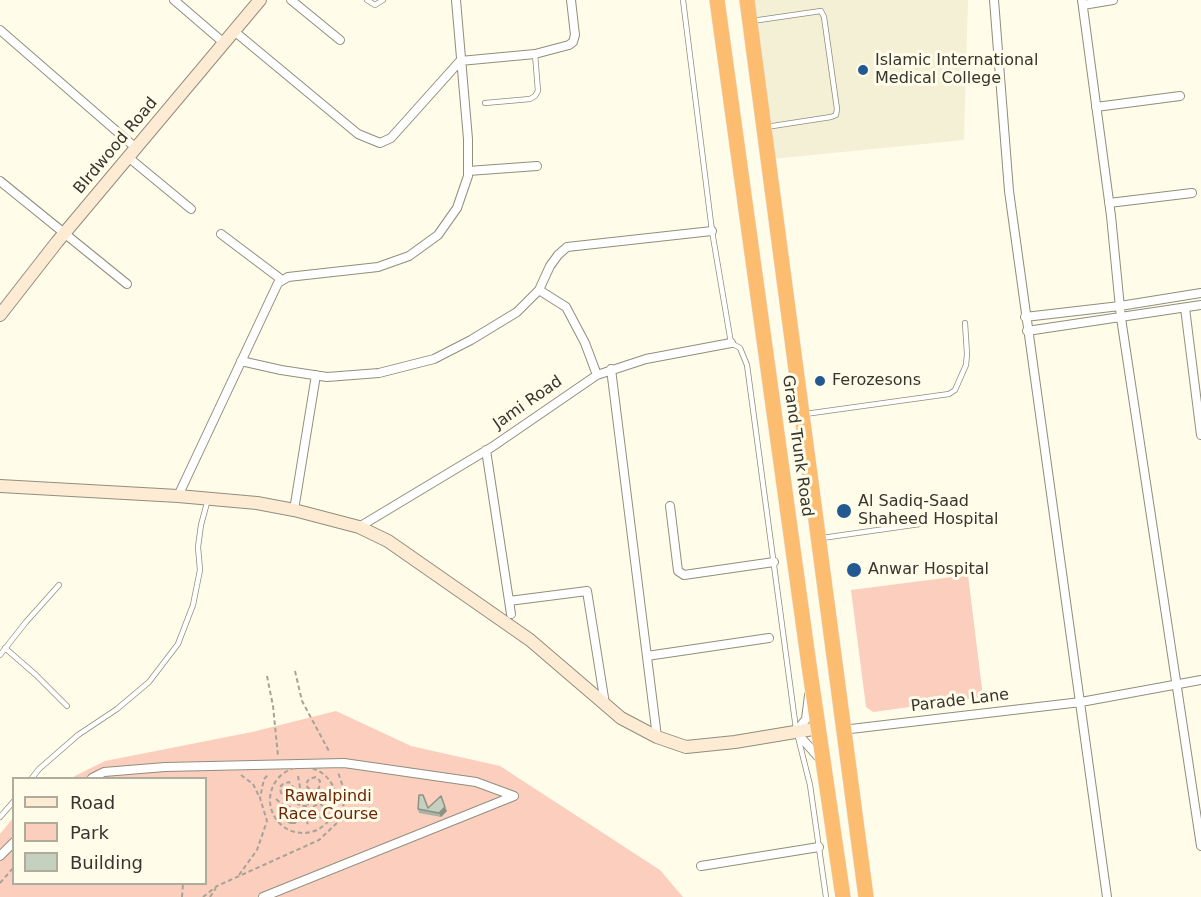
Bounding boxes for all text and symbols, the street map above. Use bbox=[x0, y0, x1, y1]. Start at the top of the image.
place label: Islamic International Medical College bbox=[875, 51, 1038, 89]
marker: Islamic International Medical College bbox=[856, 63, 870, 77]
street label: BIrdwood Road bbox=[70, 94, 162, 198]
place label: Ferozesons bbox=[832, 371, 921, 391]
street label: Jami Road bbox=[490, 372, 566, 434]
street label: Grand Trunk Road bbox=[778, 374, 816, 518]
marker: Ferozesons bbox=[813, 374, 827, 388]
place label: Al Sadiq-Saad Shaheed Hospital bbox=[858, 492, 998, 530]
marker: Al Sadiq-Saad Shaheed Hospital bbox=[835, 502, 853, 520]
place label: Anwar Hospital bbox=[868, 560, 989, 580]
marker: Anwar Hospital bbox=[845, 561, 863, 579]
street label: Parade Lane bbox=[910, 685, 1010, 717]
legend bbox=[12, 777, 207, 885]
park label: Rawalpindi Race Course bbox=[278, 787, 378, 825]
text: Road bbox=[70, 792, 115, 813]
text: Park bbox=[70, 822, 109, 843]
text: Building bbox=[70, 852, 143, 873]

